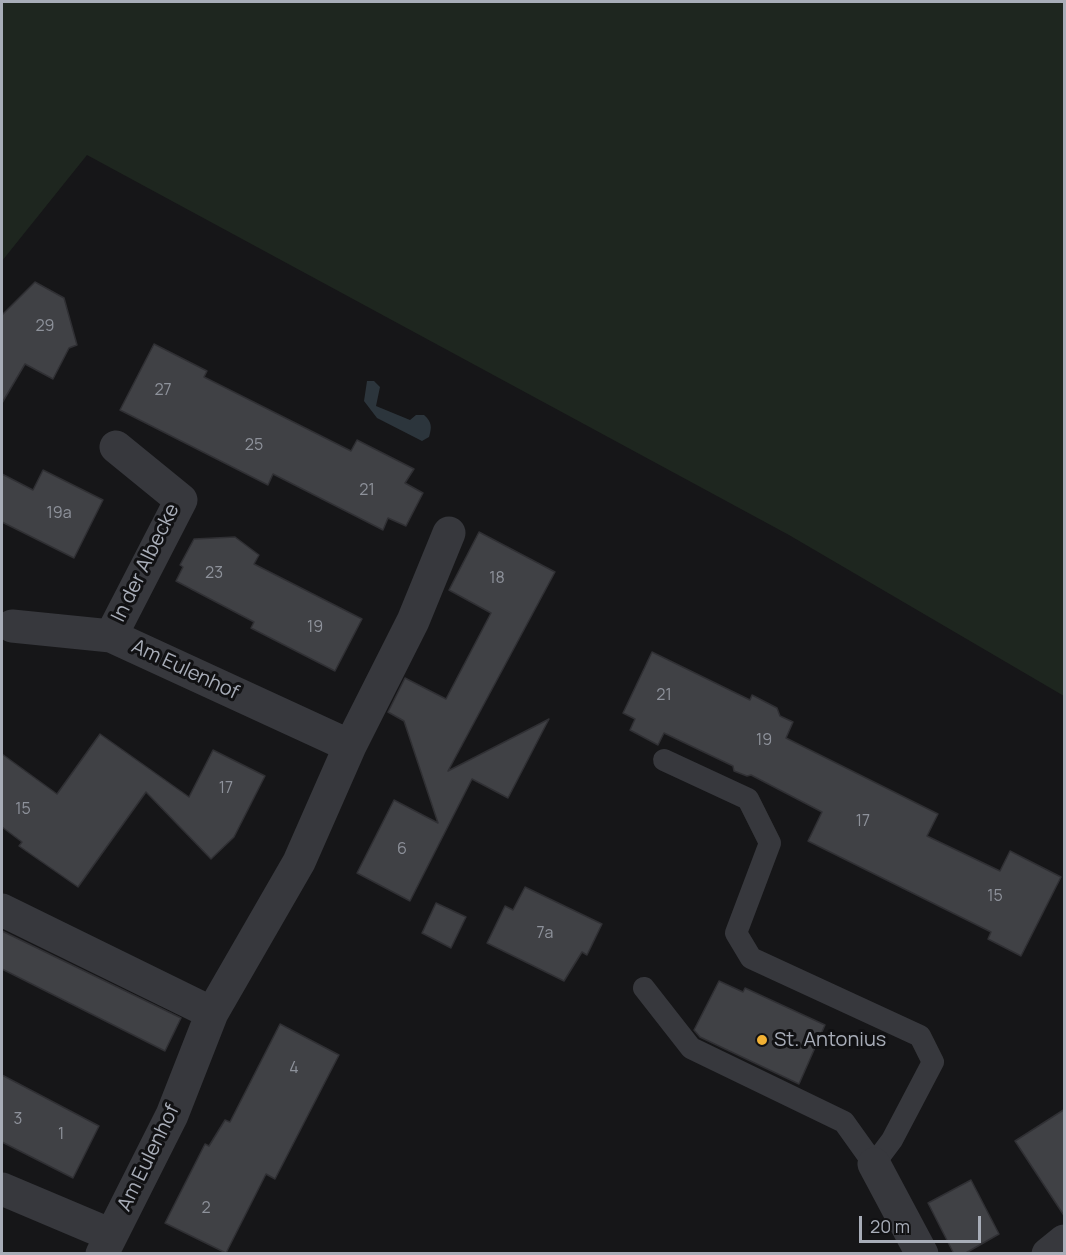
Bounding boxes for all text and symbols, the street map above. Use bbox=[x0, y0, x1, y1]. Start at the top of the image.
house number: 29 bbox=[35, 317, 55, 337]
house number: 27 bbox=[154, 381, 172, 401]
house number: 25 bbox=[245, 436, 263, 456]
house number: 21 bbox=[359, 481, 375, 501]
street label: In der Albecke bbox=[107, 500, 185, 626]
house number: 19a bbox=[46, 504, 72, 524]
house number: 23 bbox=[205, 564, 223, 584]
house number: 18 bbox=[489, 569, 505, 589]
house number: 19 bbox=[307, 618, 323, 638]
street label: Am Eulenhof bbox=[128, 635, 242, 705]
house number: 21 bbox=[656, 686, 672, 706]
house number: 19 bbox=[756, 731, 772, 751]
house number: 17 bbox=[219, 779, 233, 799]
house number: 15 bbox=[15, 800, 31, 820]
house number: 17 bbox=[856, 812, 870, 832]
house number: 6 bbox=[397, 840, 407, 860]
house number: 15 bbox=[987, 887, 1003, 907]
house number: 7a bbox=[537, 924, 553, 944]
place label: St. Antonius bbox=[774, 1028, 886, 1052]
marker: St. Antonius bbox=[755, 1033, 769, 1047]
house number: 4 bbox=[289, 1059, 299, 1079]
street label: Am Eulenhof bbox=[113, 1101, 185, 1215]
house number: 3 bbox=[14, 1110, 22, 1130]
house number: 1 bbox=[58, 1125, 64, 1145]
house number: 2 bbox=[201, 1199, 211, 1219]
scale bar bbox=[862, 1204, 984, 1242]
text: 20 m bbox=[870, 1214, 910, 1238]

